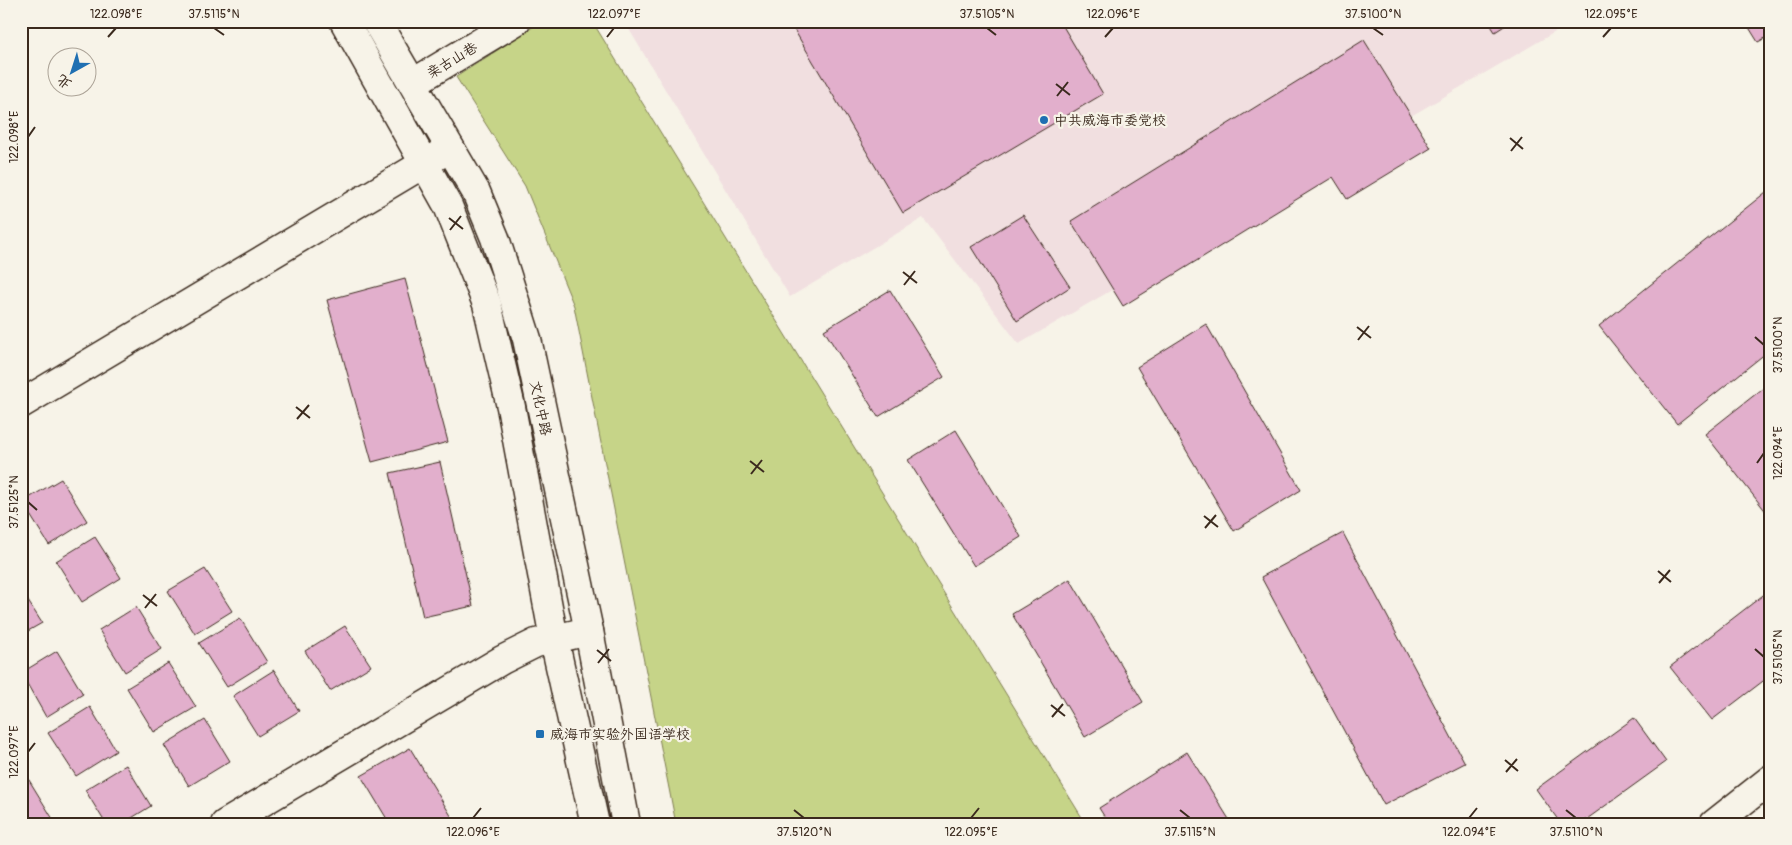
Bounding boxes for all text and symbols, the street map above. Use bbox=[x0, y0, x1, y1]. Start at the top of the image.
text: 122.098°E bbox=[90, 7, 142, 22]
text: 37.5115°N bbox=[188, 7, 240, 22]
text: 122.097°E bbox=[588, 7, 640, 22]
text: 37.5105°N bbox=[960, 7, 1014, 22]
text: 122.096°E bbox=[1086, 7, 1140, 22]
text: 37.5100°N bbox=[1345, 7, 1401, 22]
text: 122.095°E bbox=[1584, 7, 1638, 22]
street label: 亲古山巷 bbox=[424, 38, 481, 82]
north arrow bbox=[48, 48, 98, 98]
text: 北 bbox=[53, 71, 75, 93]
text: 122.098°E bbox=[7, 111, 22, 163]
place label: 中共威海市委党校 bbox=[1054, 112, 1166, 129]
marker: 中共威海市委党校 bbox=[1038, 114, 1050, 126]
text: 37.5100°N bbox=[1771, 317, 1786, 373]
street label: 文化中路 bbox=[526, 379, 555, 437]
text: 122.094°E bbox=[1771, 426, 1786, 480]
text: 37.5125°N bbox=[7, 475, 22, 529]
text: 37.5105°N bbox=[1771, 630, 1786, 684]
text: 122.097°E bbox=[7, 726, 22, 778]
place label: 威海市实验外国语学校 bbox=[550, 726, 690, 743]
marker: 威海市实验外国语学校 bbox=[534, 728, 546, 740]
text: 122.096°E bbox=[446, 825, 500, 840]
text: 37.5120°N bbox=[776, 825, 832, 840]
text: 122.095°E bbox=[944, 825, 998, 840]
text: 37.5115°N bbox=[1164, 825, 1216, 840]
text: 122.094°E bbox=[1442, 825, 1496, 840]
text: 37.5110°N bbox=[1549, 825, 1603, 840]

